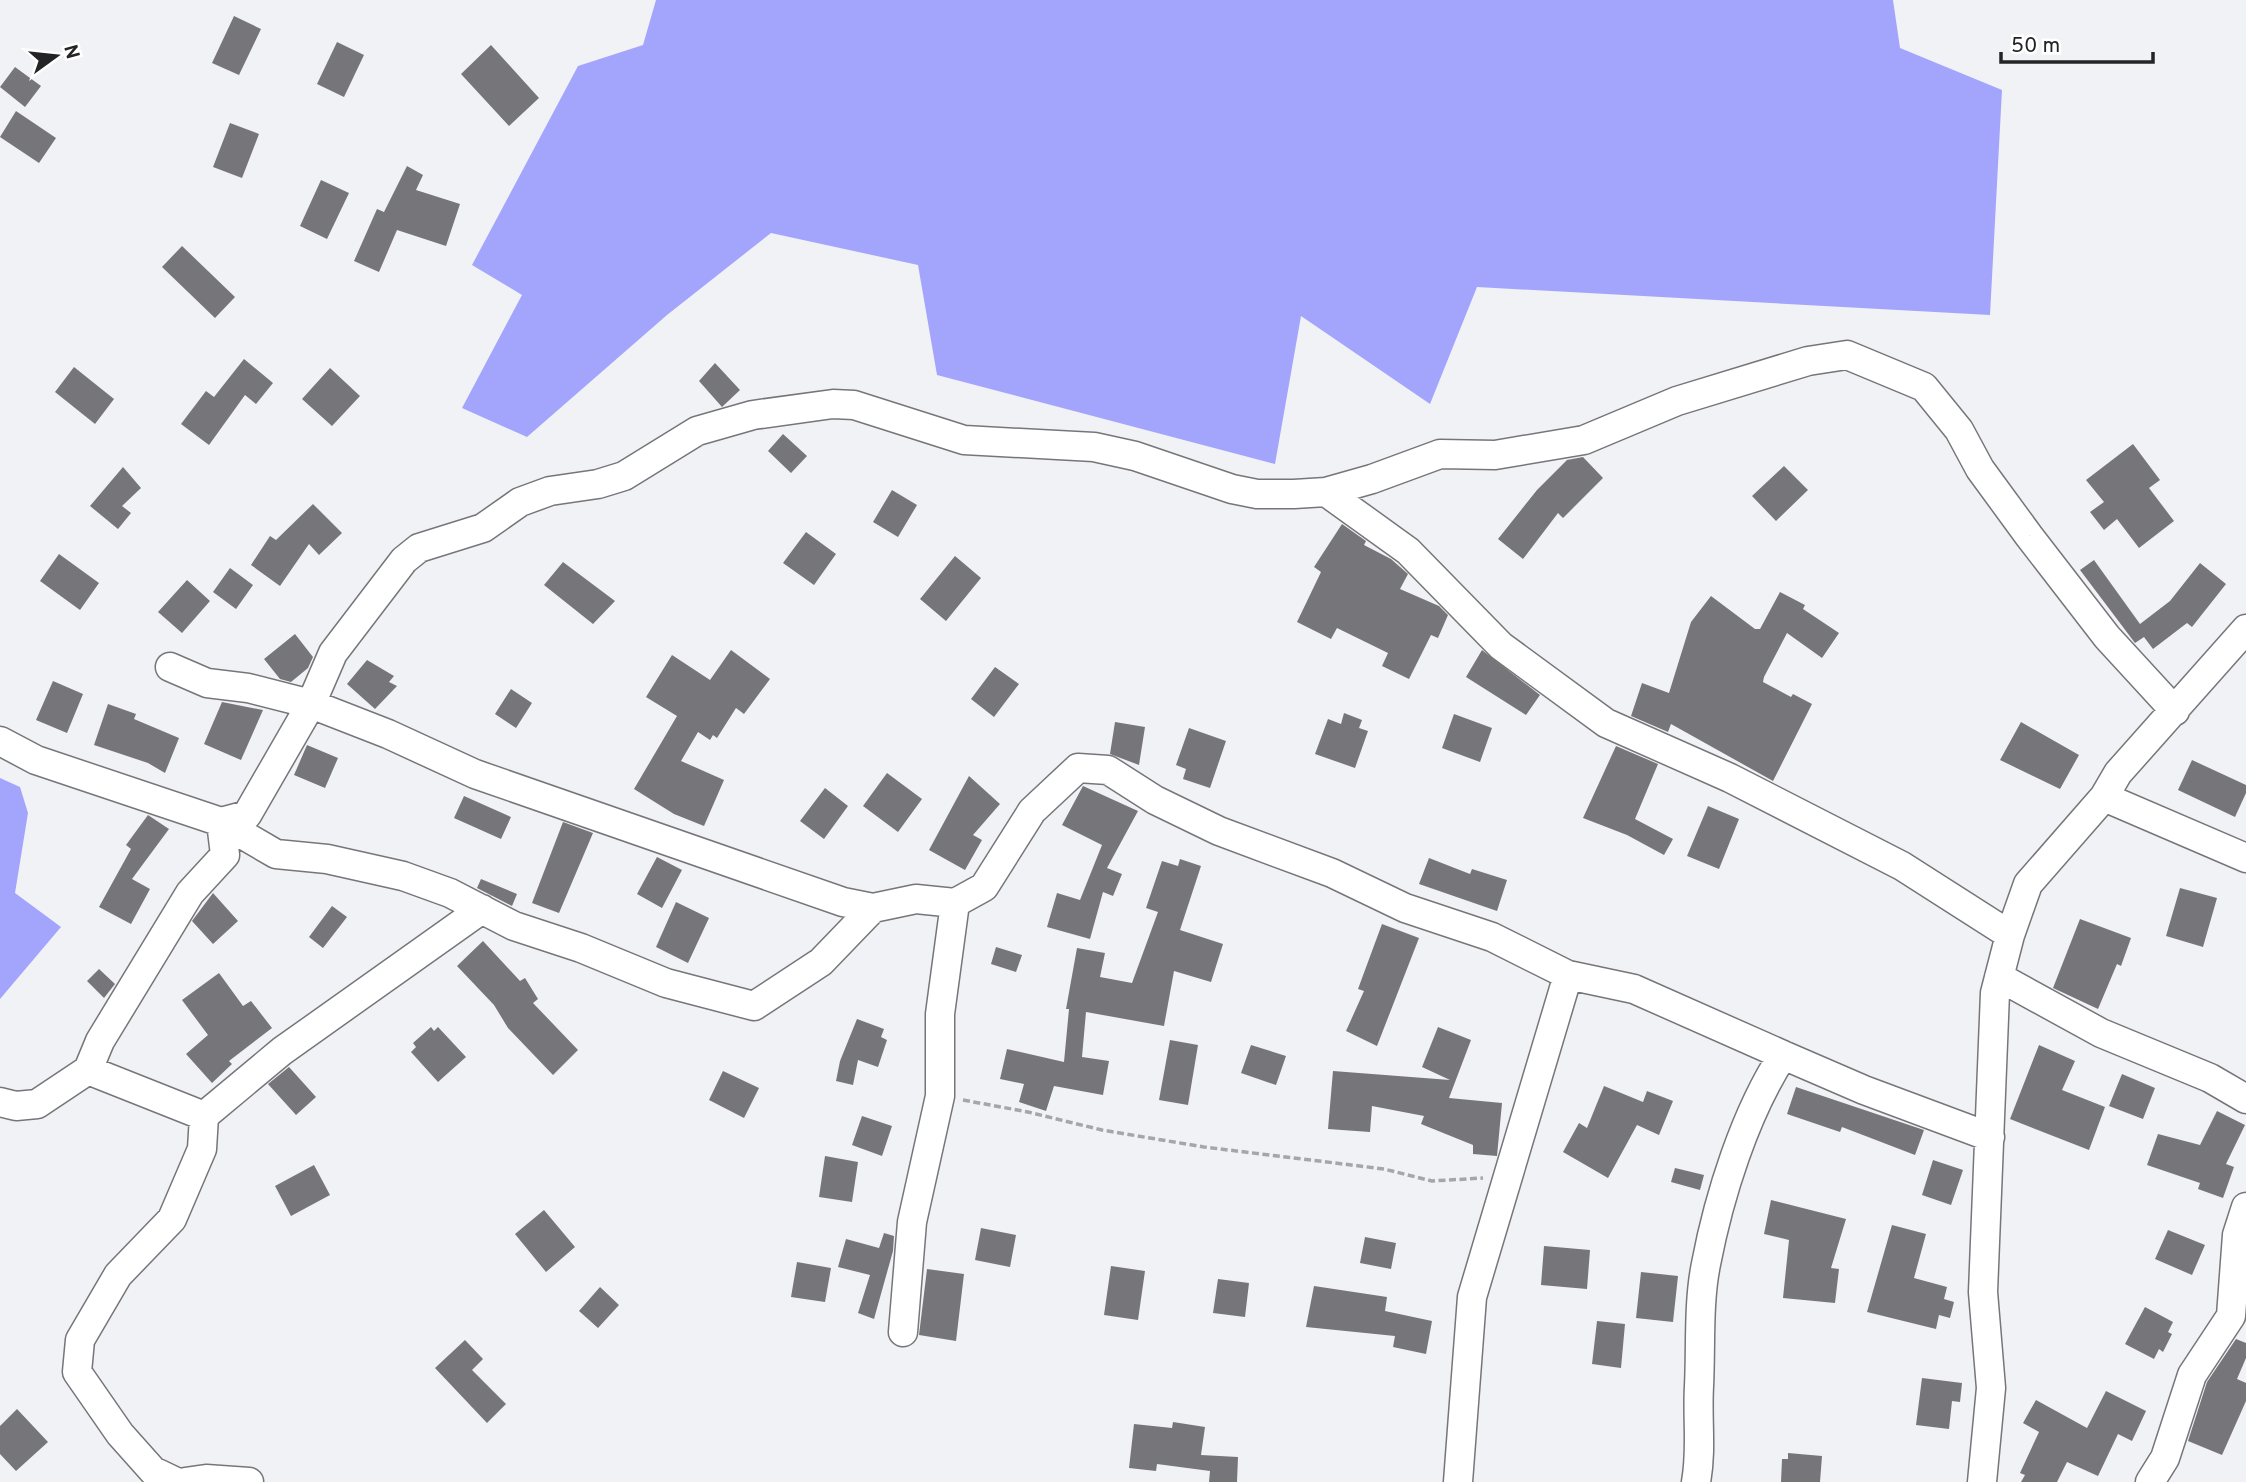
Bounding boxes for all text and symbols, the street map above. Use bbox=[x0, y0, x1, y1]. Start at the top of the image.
north arrow bbox=[21, 21, 91, 91]
scale bar bbox=[2001, 21, 2153, 65]
text: 50 m bbox=[2011, 33, 2060, 60]
text: N bbox=[57, 42, 84, 62]

